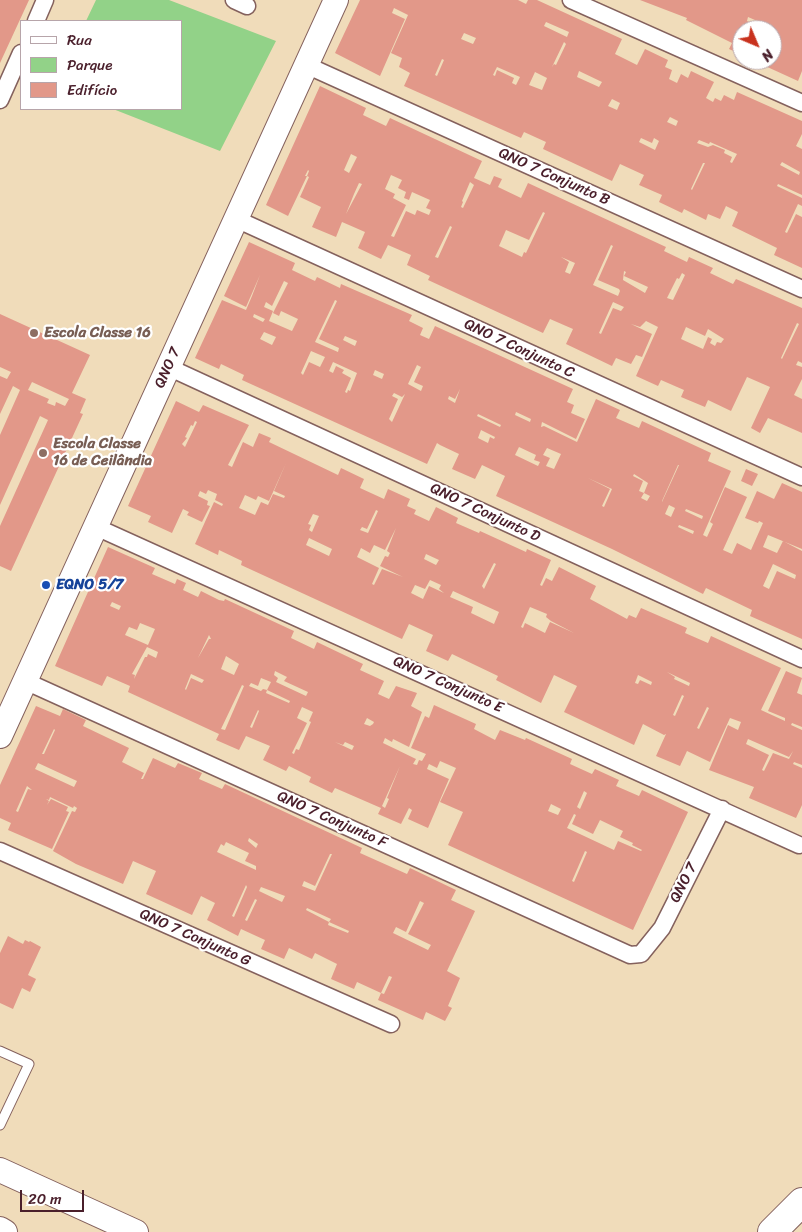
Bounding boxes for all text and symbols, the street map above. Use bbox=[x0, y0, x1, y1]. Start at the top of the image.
legend bbox=[20, 20, 182, 110]
north arrow bbox=[732, 20, 782, 70]
text: Rua bbox=[67, 27, 92, 53]
text: N bbox=[755, 43, 780, 68]
text: Parque bbox=[67, 52, 112, 78]
text: Edifício bbox=[67, 77, 117, 103]
street label: QNO 7 Conjunto B bbox=[496, 144, 612, 210]
street label: QNO 7 Conjunto C bbox=[461, 316, 577, 382]
place label: Escola Classe 16 bbox=[44, 324, 151, 342]
marker: Escola Classe 16 bbox=[28, 327, 40, 339]
street label: QNO 7 bbox=[151, 345, 185, 391]
place label: Escola Classe 16 de Ceilândia bbox=[53, 435, 152, 470]
marker: Escola Classe 16 de Ceilândia bbox=[37, 447, 49, 459]
street label: QNO 7 Conjunto D bbox=[427, 480, 543, 546]
place label: EQNO 5/7 bbox=[56, 576, 123, 594]
marker: EQNO 5/7 bbox=[40, 579, 52, 591]
street label: QNO 7 Conjunto E bbox=[390, 653, 506, 717]
street label: QNO 7 Conjunto F bbox=[274, 788, 390, 852]
street label: QNO 7 bbox=[666, 860, 702, 906]
street label: QNO 7 Conjunto G bbox=[137, 905, 253, 971]
scale bar bbox=[22, 1180, 86, 1212]
text: 20 m bbox=[28, 1186, 62, 1212]

